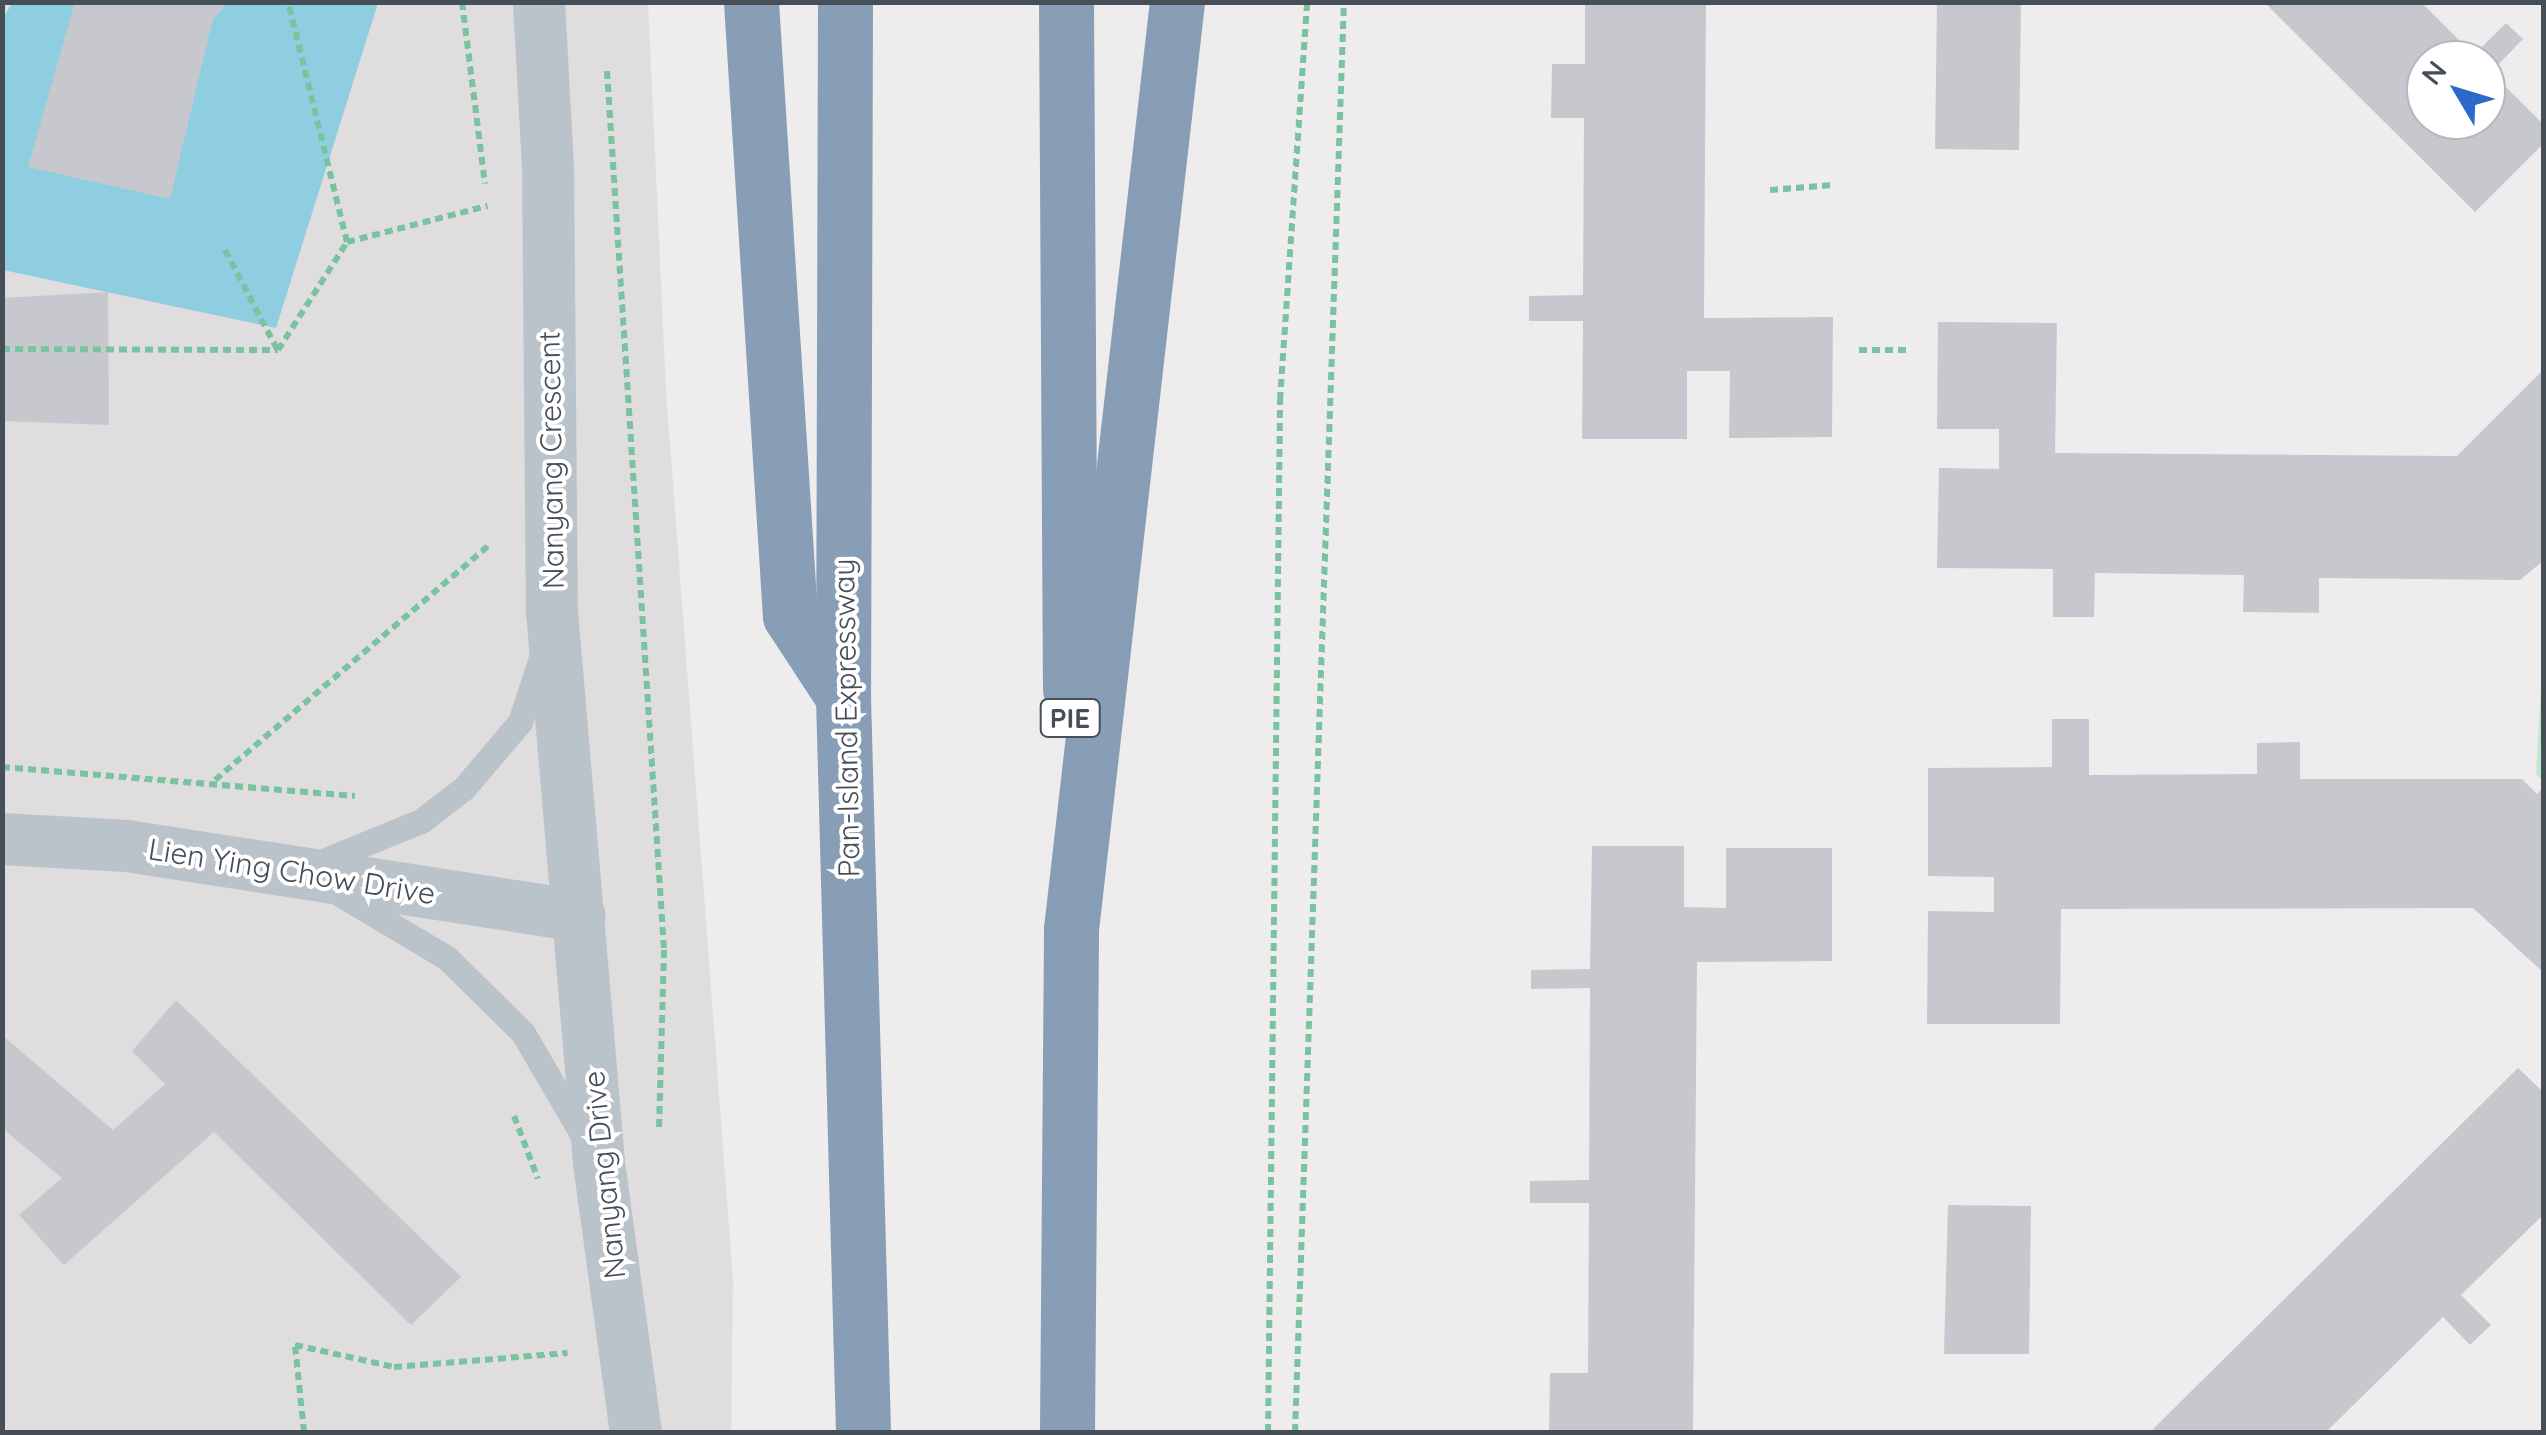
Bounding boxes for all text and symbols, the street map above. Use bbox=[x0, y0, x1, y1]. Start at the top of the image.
north arrow bbox=[2406, 40, 2506, 140]
text: N bbox=[2413, 54, 2454, 91]
street label: Nanyang Crescent bbox=[531, 331, 571, 589]
street label: Pan-Island Expressway bbox=[825, 558, 867, 878]
road number: PIE bbox=[1038, 695, 1102, 741]
street label: Lien Ying Chow Drive bbox=[146, 831, 438, 911]
street label: Nanyang Drive bbox=[575, 1069, 633, 1281]

